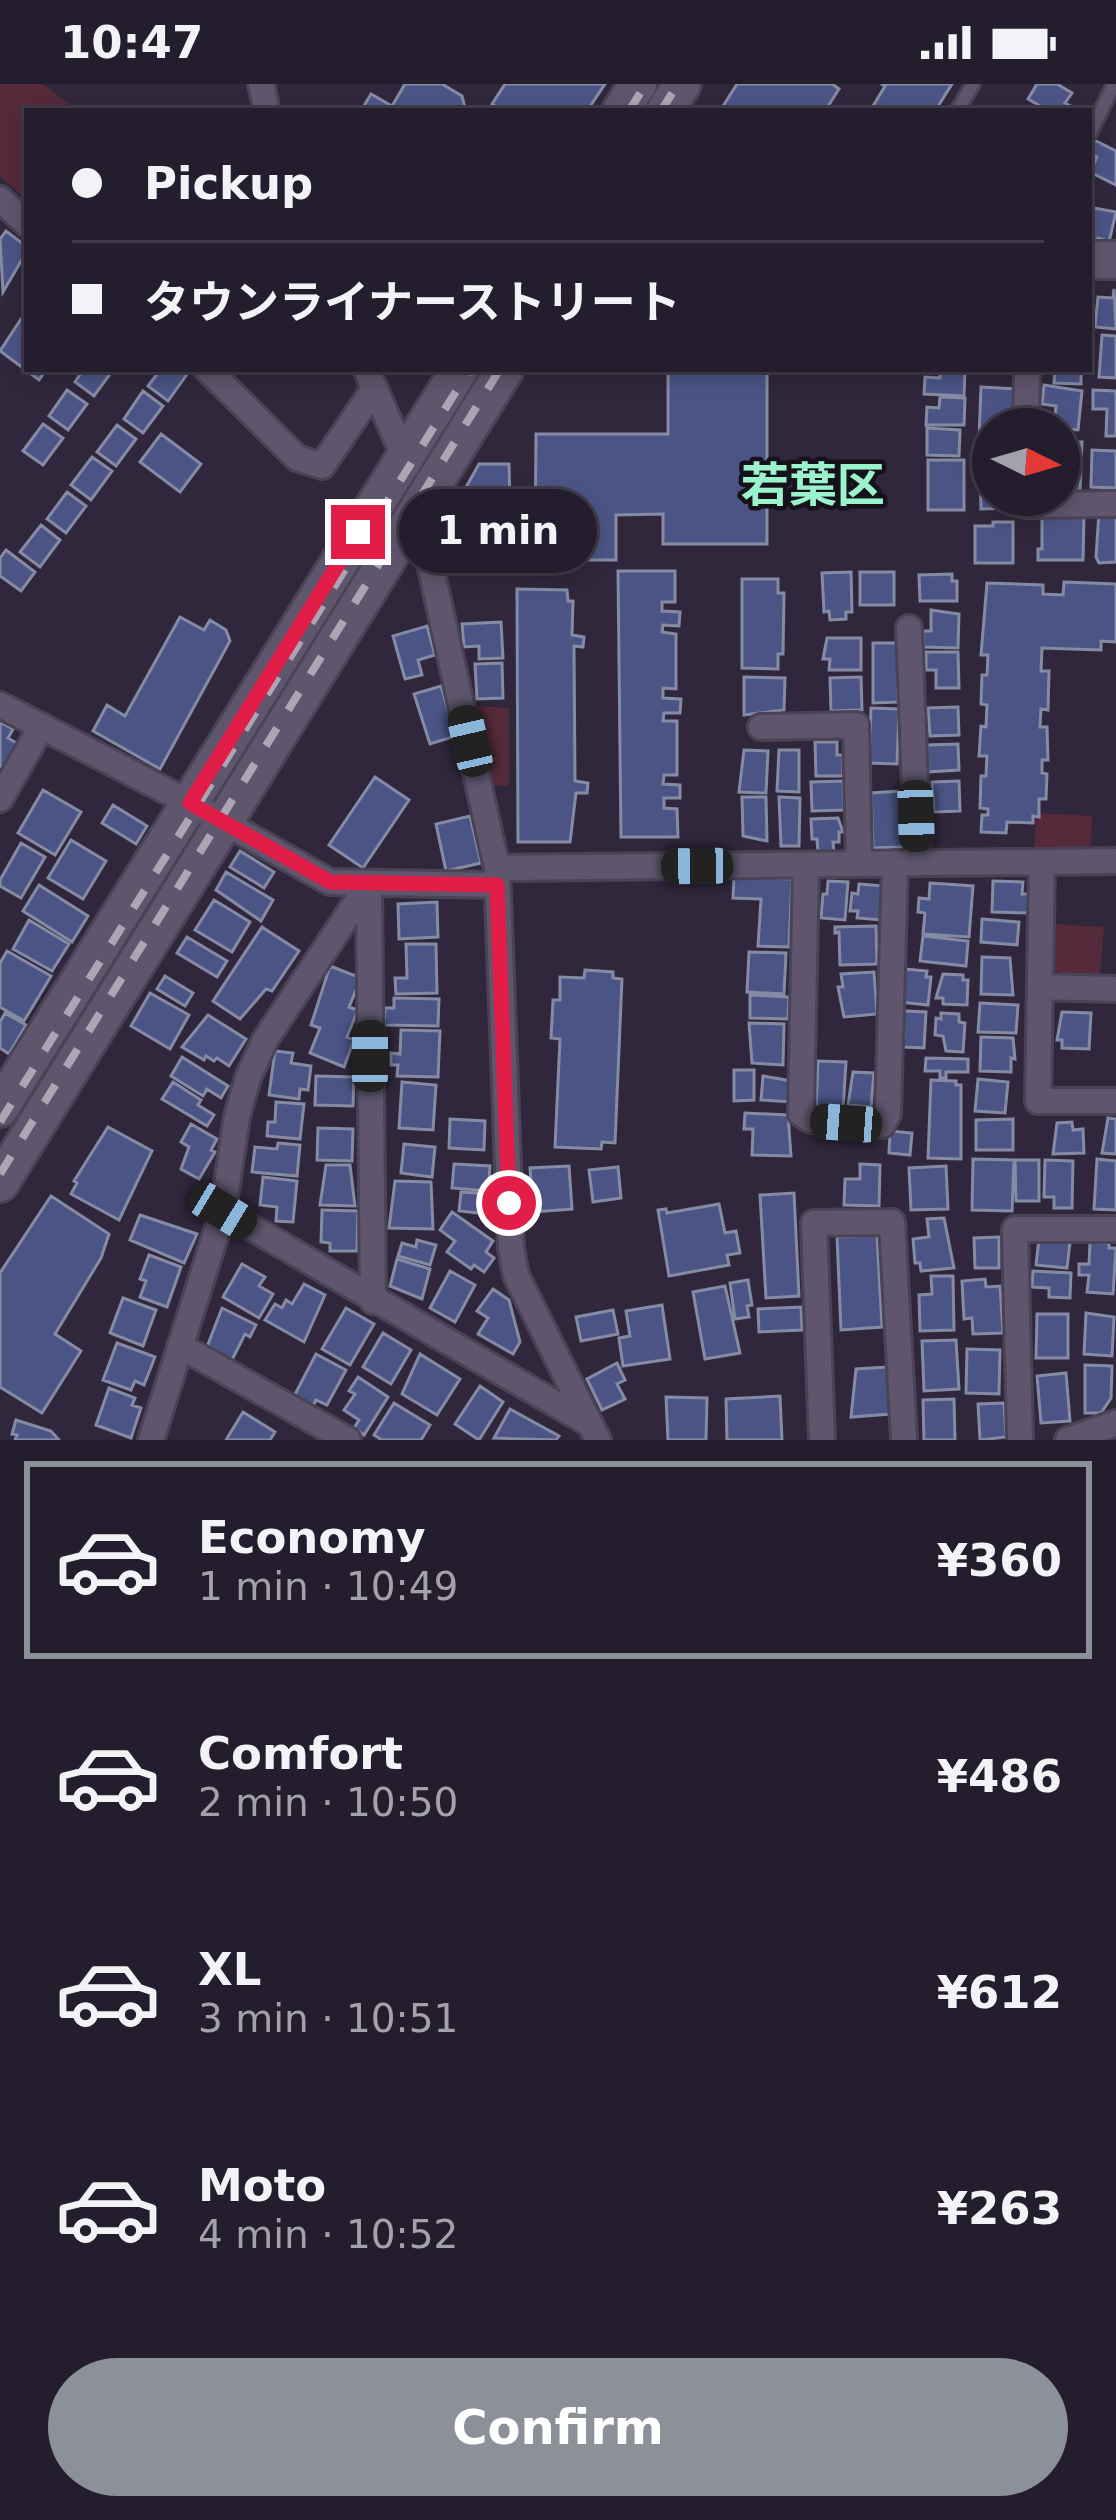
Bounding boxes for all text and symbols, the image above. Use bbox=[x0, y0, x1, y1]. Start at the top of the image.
text: 10:47 bbox=[60, 16, 203, 69]
text: Pickup bbox=[144, 157, 313, 210]
text: タウンライナーストリート bbox=[144, 276, 681, 329]
north arrow bbox=[972, 408, 1080, 516]
map controls bbox=[972, 408, 1080, 516]
district label: 若葉区 bbox=[741, 457, 885, 513]
callout: 1 min bbox=[400, 490, 598, 574]
route end bbox=[331, 505, 385, 559]
text: 1 min bbox=[437, 508, 559, 553]
car bbox=[444, 702, 496, 780]
car bbox=[897, 779, 935, 853]
car bbox=[661, 847, 733, 885]
car bbox=[352, 1020, 388, 1092]
car bbox=[809, 1103, 883, 1143]
route start bbox=[482, 1176, 536, 1230]
car bbox=[183, 1177, 263, 1245]
icon: car bbox=[54, 1506, 162, 1614]
text: Economy bbox=[198, 1511, 426, 1564]
text: ¥360 bbox=[937, 1534, 1062, 1587]
text: 1 min · 10:49 bbox=[198, 1564, 458, 1609]
icon: car bbox=[54, 1722, 162, 1830]
text: Comfort bbox=[198, 1727, 403, 1780]
text: ¥486 bbox=[937, 1750, 1062, 1803]
text: 2 min · 10:50 bbox=[198, 1780, 458, 1825]
icon: car bbox=[54, 1938, 162, 2046]
text: XL bbox=[198, 1943, 261, 1996]
text: ¥612 bbox=[937, 1966, 1062, 2019]
text: 3 min · 10:51 bbox=[198, 1996, 458, 2041]
icon: car bbox=[54, 2154, 162, 2262]
text: Moto bbox=[198, 2159, 326, 2212]
text: ¥263 bbox=[937, 2182, 1062, 2235]
text: 4 min · 10:52 bbox=[198, 2212, 458, 2257]
button: Confirm bbox=[48, 2358, 1068, 2496]

